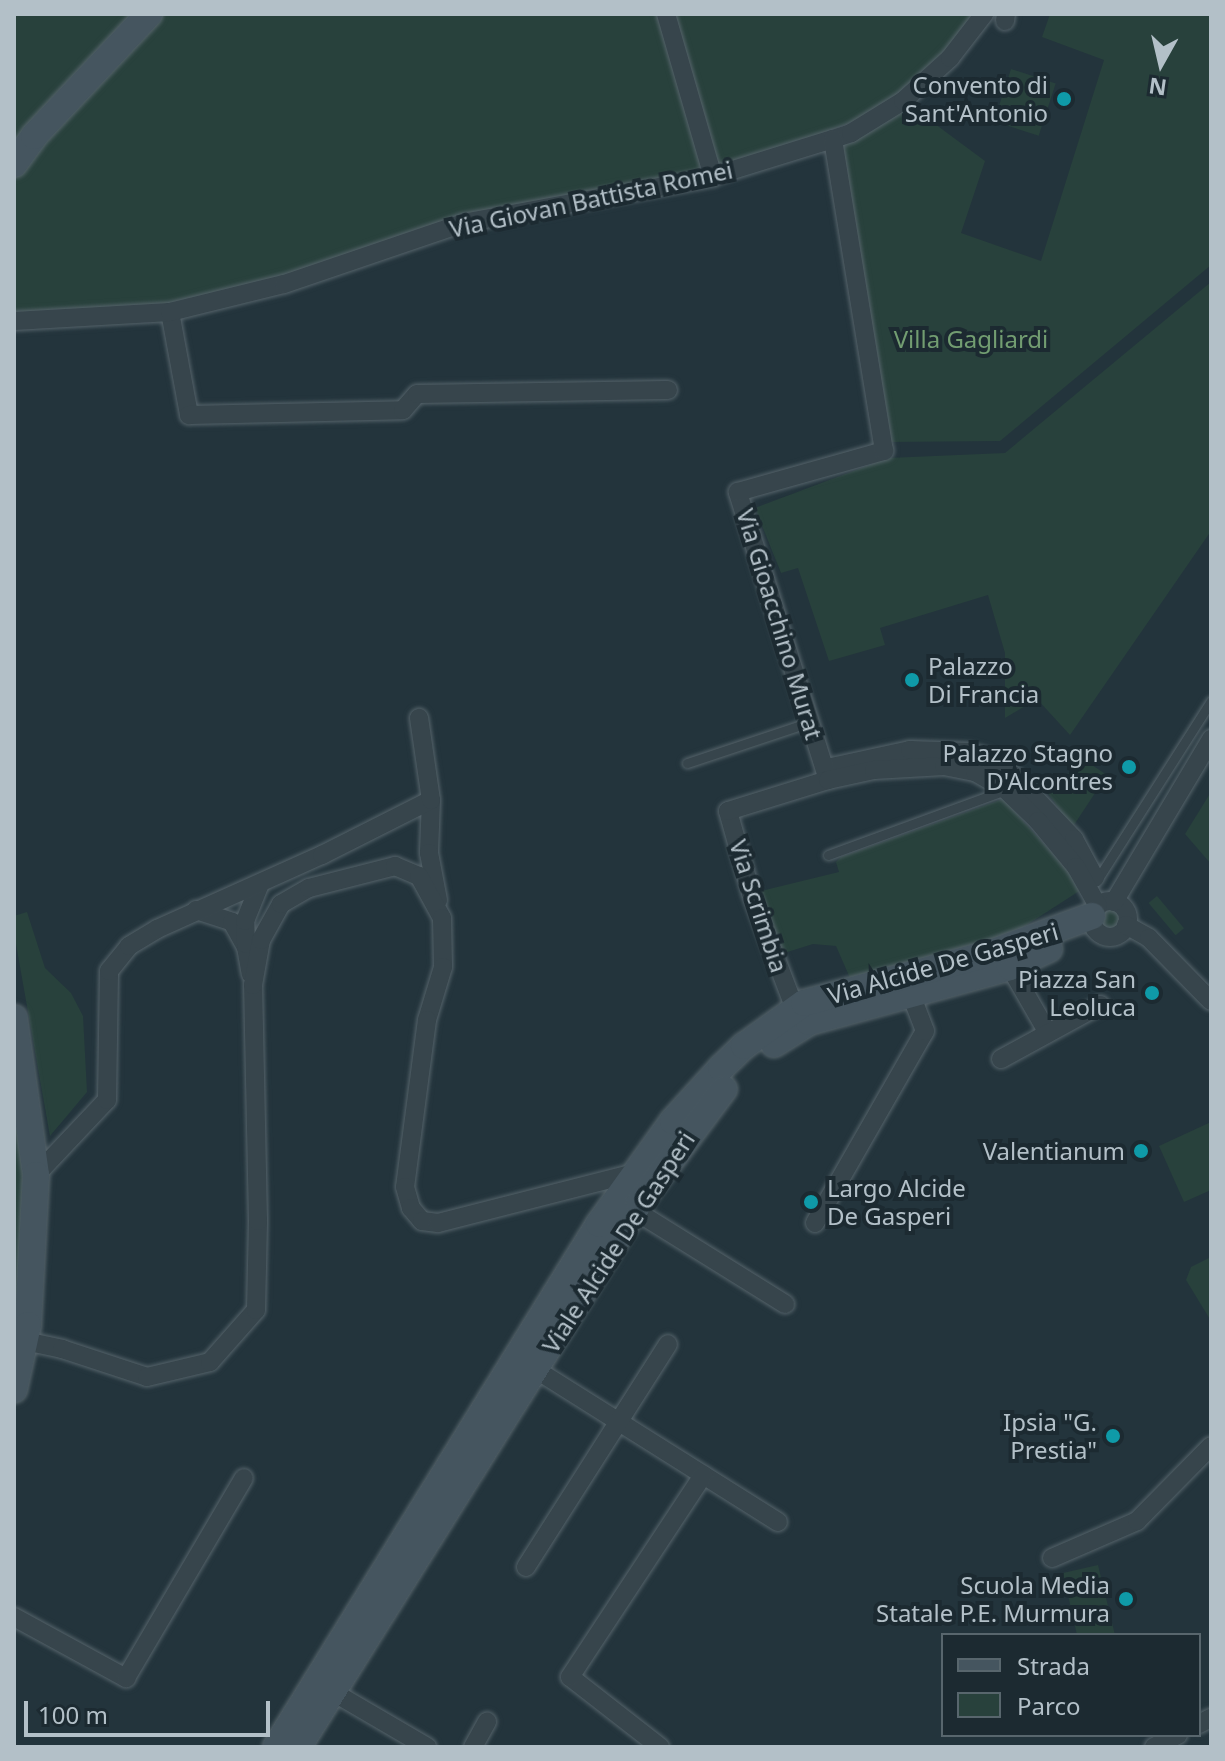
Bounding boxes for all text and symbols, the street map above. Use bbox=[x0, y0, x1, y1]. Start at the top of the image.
north arrow bbox=[1121, 24, 1201, 104]
place label: Convento di Sant'Antonio bbox=[905, 71, 1048, 127]
text: N bbox=[1147, 72, 1169, 104]
marker: Convento di Sant'Antonio bbox=[1055, 90, 1073, 108]
street label: Via Giovan Battista Romei bbox=[447, 155, 735, 243]
park label: Villa Gagliardi bbox=[894, 325, 1048, 353]
street label: Via Gioacchino Murat bbox=[731, 505, 829, 743]
place label: Palazzo Di Francia bbox=[928, 652, 1039, 708]
marker: Palazzo Di Francia bbox=[903, 671, 921, 689]
place label: Palazzo Stagno D'Alcontres bbox=[943, 739, 1113, 795]
marker: Palazzo Stagno D'Alcontres bbox=[1120, 758, 1138, 776]
street label: Via Scrimbia bbox=[724, 836, 794, 976]
street label: Via Alcide De Gasperi bbox=[825, 916, 1061, 1010]
place label: Piazza San Leoluca bbox=[1018, 965, 1136, 1021]
marker: Piazza San Leoluca bbox=[1143, 984, 1161, 1002]
street label: Viale Alcide De Gasperi bbox=[536, 1126, 700, 1358]
place label: Valentianum bbox=[983, 1137, 1125, 1165]
marker: Valentianum bbox=[1132, 1142, 1150, 1160]
place label: Largo Alcide De Gasperi bbox=[827, 1174, 966, 1230]
marker: Largo Alcide De Gasperi bbox=[802, 1193, 820, 1211]
place label: Ipsia "G. Prestia" bbox=[1003, 1408, 1097, 1464]
marker: Ipsia "G. Prestia" bbox=[1104, 1427, 1122, 1445]
place label: Scuola Media Statale P.E. Murmura bbox=[876, 1571, 1110, 1627]
marker: Scuola Media Statale P.E. Murmura bbox=[1117, 1590, 1135, 1608]
legend bbox=[941, 1633, 1201, 1737]
text: Strada bbox=[1017, 1649, 1090, 1682]
scale bar bbox=[28, 1685, 274, 1735]
text: Parco bbox=[1017, 1689, 1080, 1722]
text: 100 m bbox=[38, 1698, 108, 1731]

